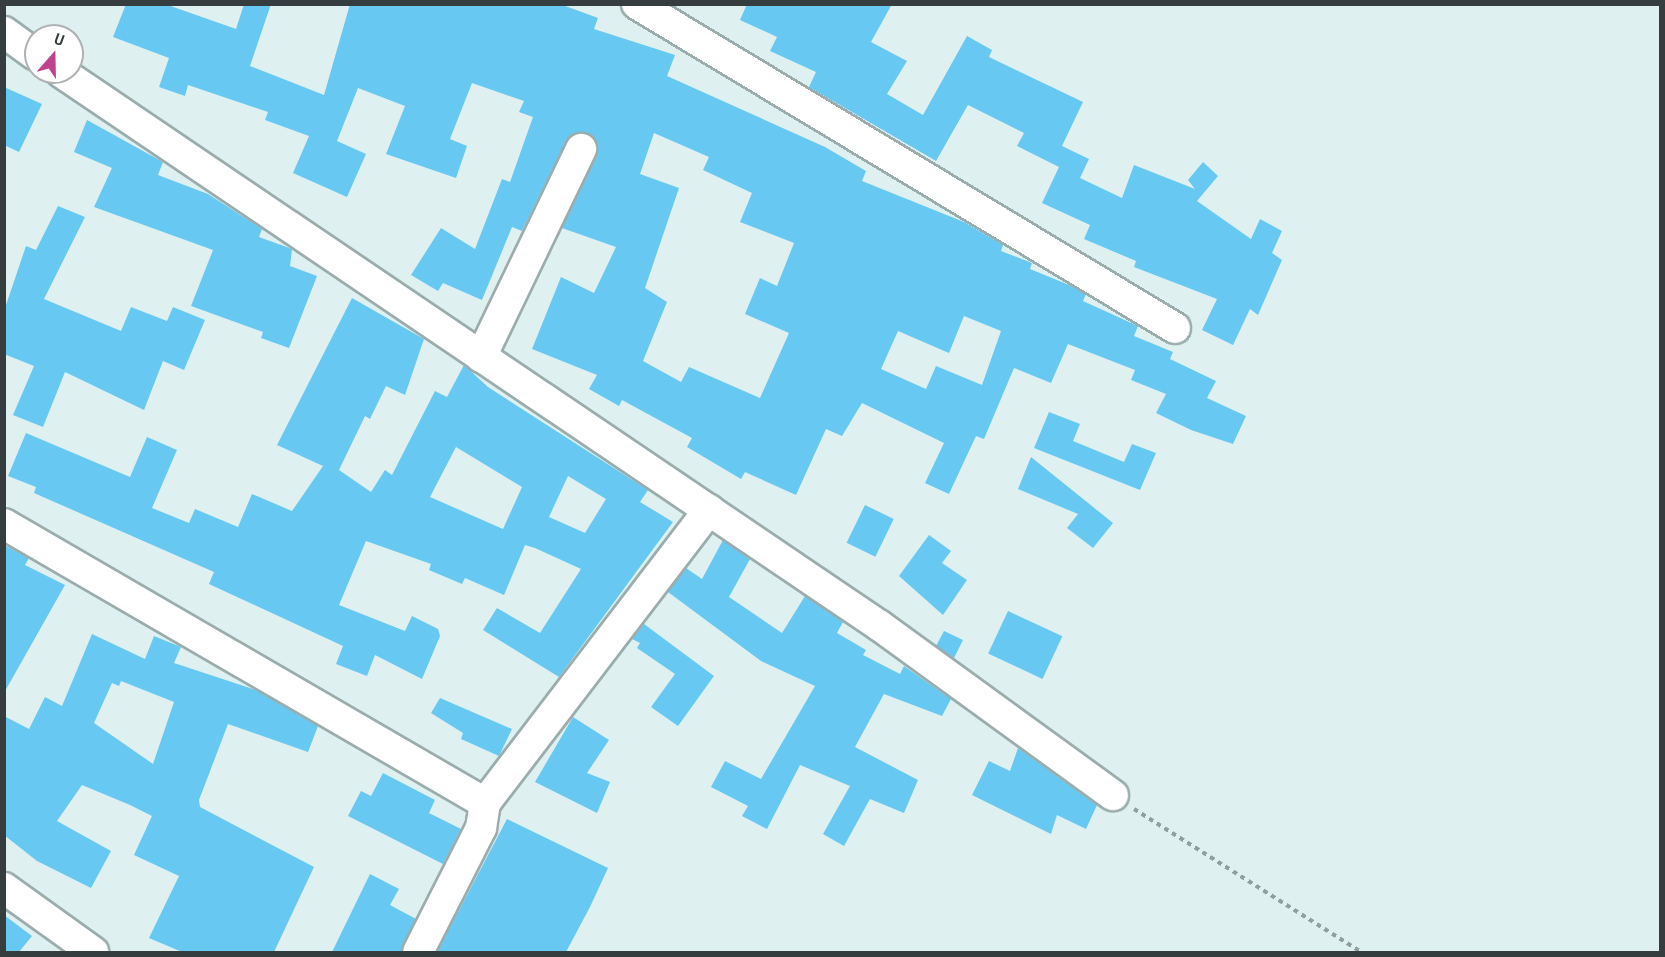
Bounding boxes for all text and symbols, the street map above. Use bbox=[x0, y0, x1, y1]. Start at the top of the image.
north arrow bbox=[24, 24, 84, 84]
text: U bbox=[51, 27, 68, 51]

